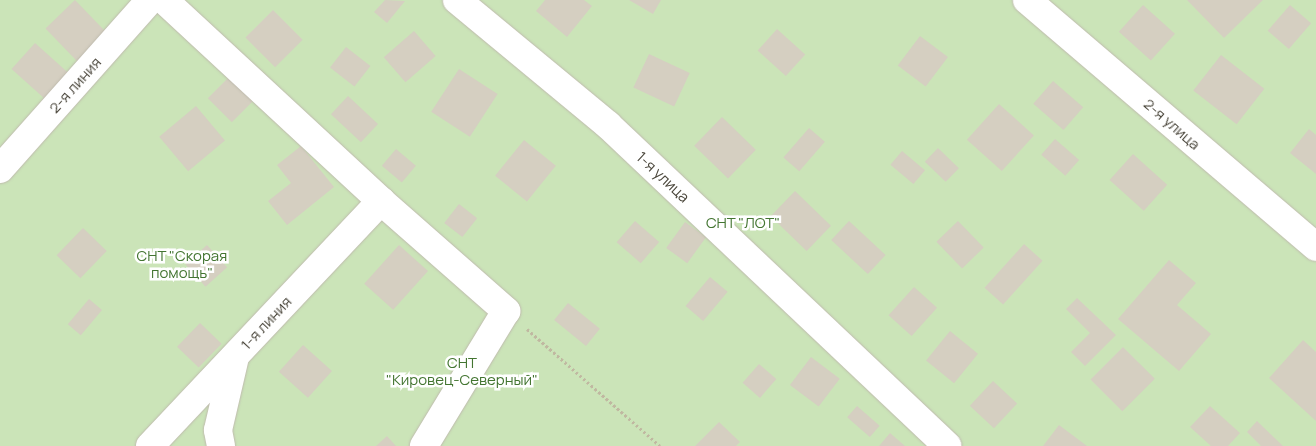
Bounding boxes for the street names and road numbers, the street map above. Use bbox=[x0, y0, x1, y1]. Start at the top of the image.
street label: 2-я линия bbox=[45, 53, 105, 117]
street label: 2-я улица bbox=[1140, 95, 1204, 153]
street label: 1-я улица bbox=[633, 148, 693, 206]
street label: 1-я линия bbox=[237, 293, 295, 353]

